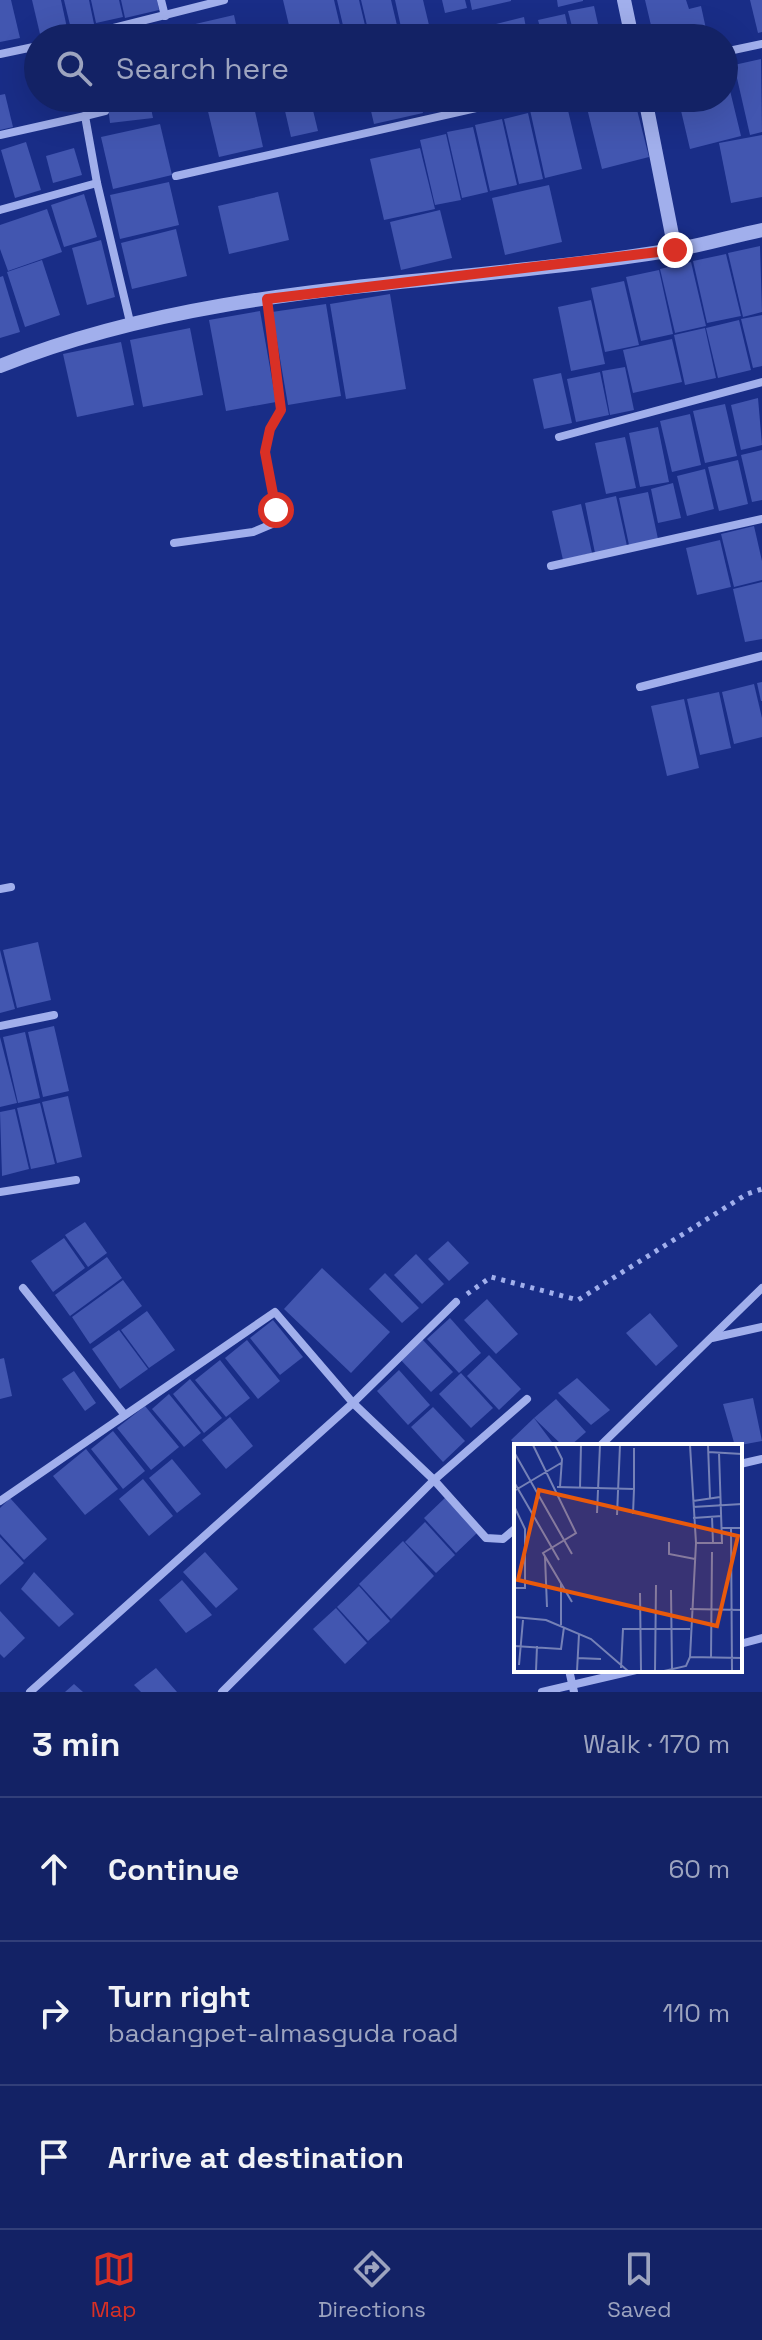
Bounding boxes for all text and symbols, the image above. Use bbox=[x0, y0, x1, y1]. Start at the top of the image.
search box bbox=[24, 24, 738, 112]
icon: search bbox=[52, 46, 96, 90]
text: Search here bbox=[116, 49, 289, 88]
route end bbox=[657, 232, 693, 268]
route start bbox=[258, 492, 294, 528]
inset map bbox=[514, 1444, 742, 1672]
text: 3 min bbox=[32, 1723, 120, 1766]
text: Walk · 170 m bbox=[583, 1727, 730, 1761]
icon: ahead bbox=[32, 1847, 76, 1891]
text: Continue bbox=[108, 1850, 239, 1889]
text: 60 m bbox=[668, 1852, 730, 1886]
text: Turn right bbox=[108, 1977, 251, 2016]
icon: right bbox=[32, 1991, 76, 2035]
text: 110 m bbox=[663, 1996, 730, 2030]
text: badangpet-almasguda road bbox=[108, 2016, 459, 2050]
icon: arrive bbox=[32, 2135, 76, 2179]
text: Arrive at destination bbox=[108, 2138, 404, 2177]
tab: Map bbox=[91, 2247, 137, 2323]
tab: Directions bbox=[318, 2247, 426, 2323]
tab: Saved bbox=[607, 2247, 671, 2323]

